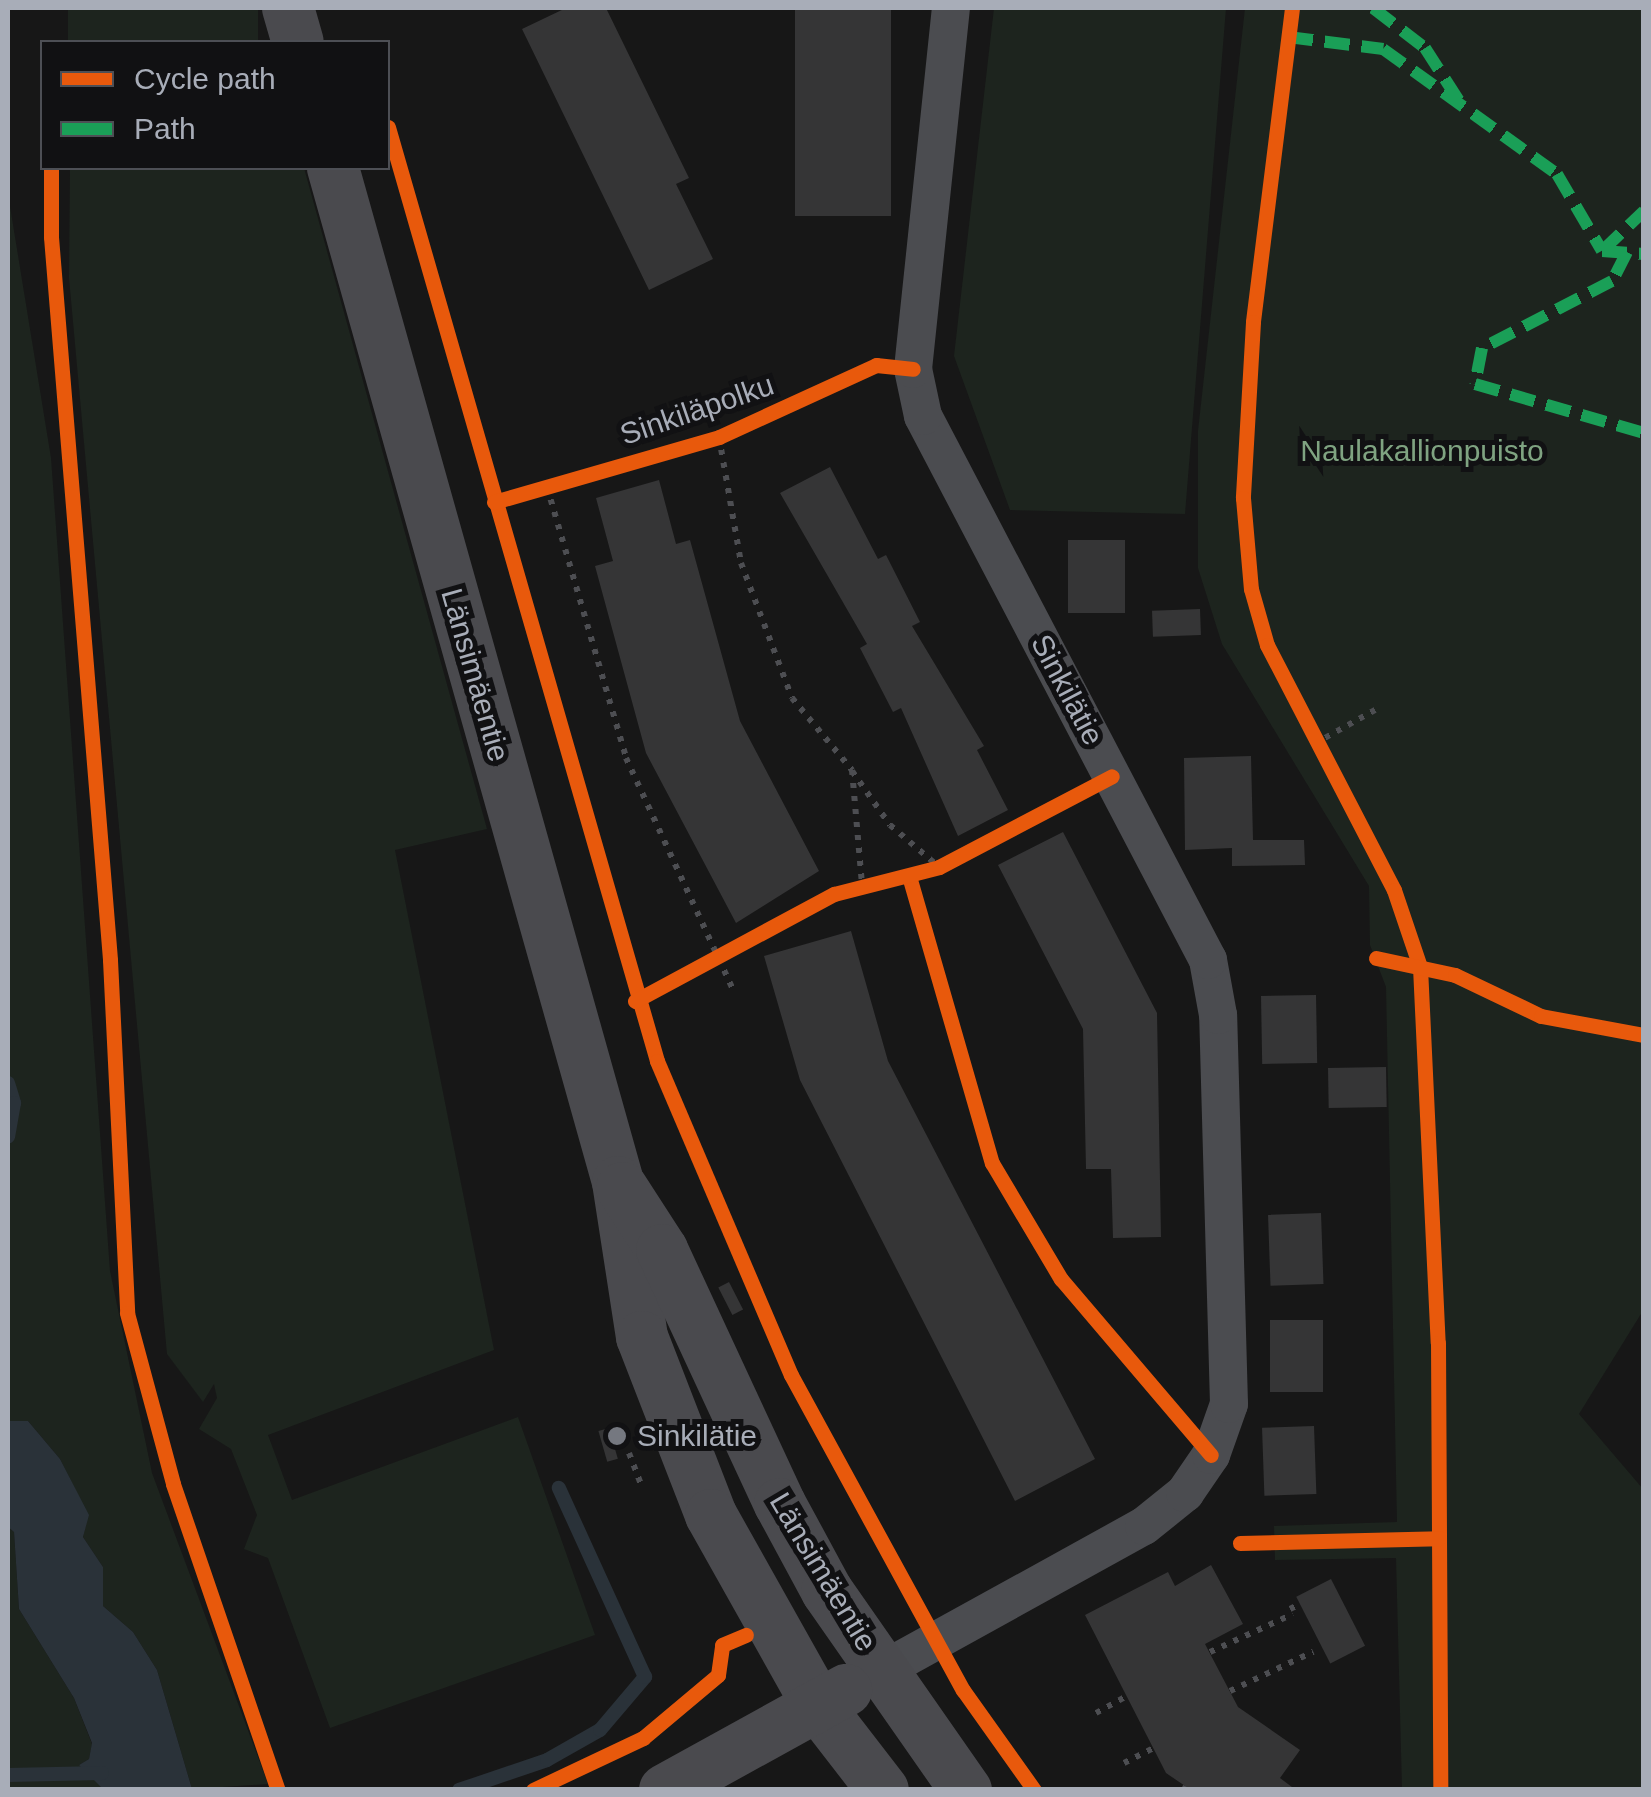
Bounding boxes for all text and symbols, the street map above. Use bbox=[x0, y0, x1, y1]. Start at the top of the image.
legend bbox=[40, 40, 390, 170]
text: Cycle path bbox=[134, 62, 276, 95]
text: Path bbox=[134, 112, 196, 145]
street label: Sinkiläpolku bbox=[615, 367, 779, 453]
park label: Naulakallionpuisto bbox=[1300, 433, 1544, 469]
street label: Länsimäentie bbox=[433, 584, 517, 766]
street label: Sinkilätie bbox=[1023, 629, 1111, 751]
place label: Sinkilätie bbox=[637, 1418, 757, 1454]
marker: Sinkilätie bbox=[606, 1425, 628, 1447]
street label: Länsimäentie bbox=[762, 1486, 884, 1658]

